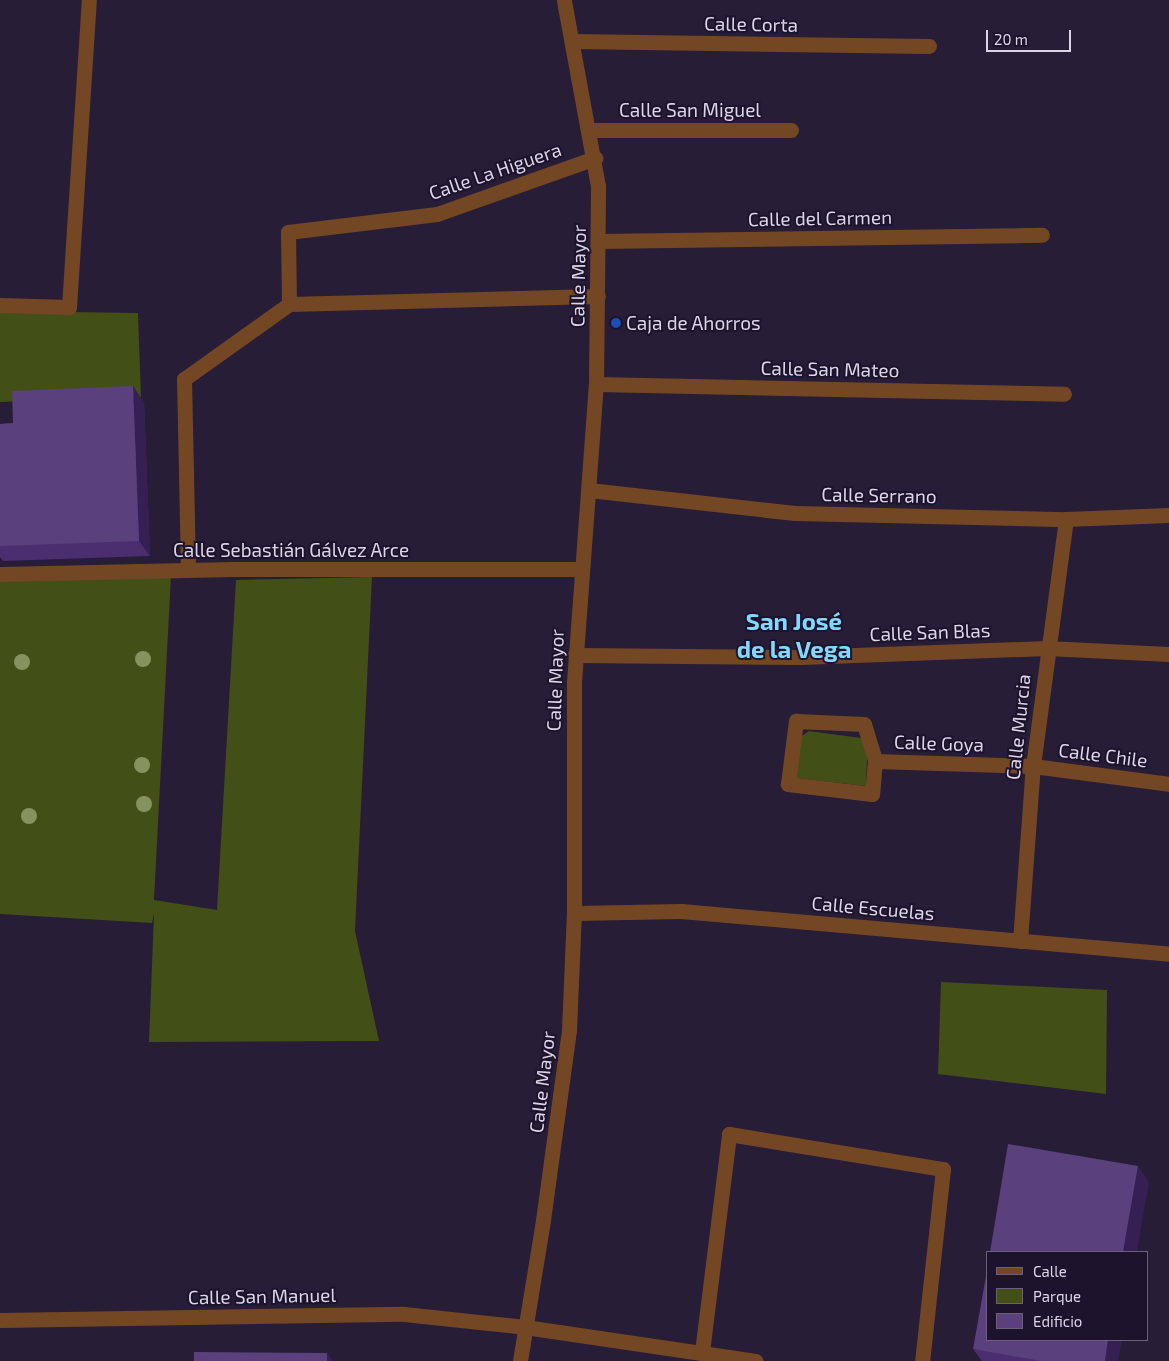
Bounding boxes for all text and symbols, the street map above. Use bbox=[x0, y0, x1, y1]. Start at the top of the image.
street label: Calle Corta bbox=[704, 12, 798, 36]
scale bar bbox=[989, 20, 1074, 52]
text: 20 m bbox=[994, 30, 1028, 48]
street label: Calle San Miguel bbox=[619, 99, 761, 121]
street label: Calle La Higuera bbox=[426, 138, 564, 204]
street label: Calle del Carmen bbox=[747, 205, 893, 231]
street label: Calle Mayor bbox=[566, 225, 590, 327]
place label: Caja de Ahorros bbox=[626, 312, 761, 334]
marker: Caja de Ahorros bbox=[610, 317, 622, 329]
street label: Calle San Mateo bbox=[760, 356, 900, 382]
street label: Calle Serrano bbox=[821, 483, 937, 507]
street label: Calle Sebastián Gálvez Arce bbox=[173, 539, 409, 561]
district label: San José de la Vega bbox=[736, 607, 852, 663]
street label: Calle San Blas bbox=[869, 618, 991, 646]
street label: Calle Mayor bbox=[542, 628, 568, 732]
street label: Calle Murcia bbox=[1001, 673, 1035, 781]
street label: Calle Goya bbox=[894, 730, 984, 756]
street label: Calle Chile bbox=[1057, 738, 1149, 772]
street label: Calle Escuelas bbox=[811, 891, 935, 925]
street label: Calle Mayor bbox=[524, 1030, 560, 1134]
legend bbox=[986, 1251, 1149, 1341]
text: Calle bbox=[1033, 1262, 1067, 1280]
street label: Calle San Manuel bbox=[188, 1283, 336, 1309]
text: Parque bbox=[1033, 1287, 1081, 1305]
text: Edificio bbox=[1033, 1312, 1082, 1330]

